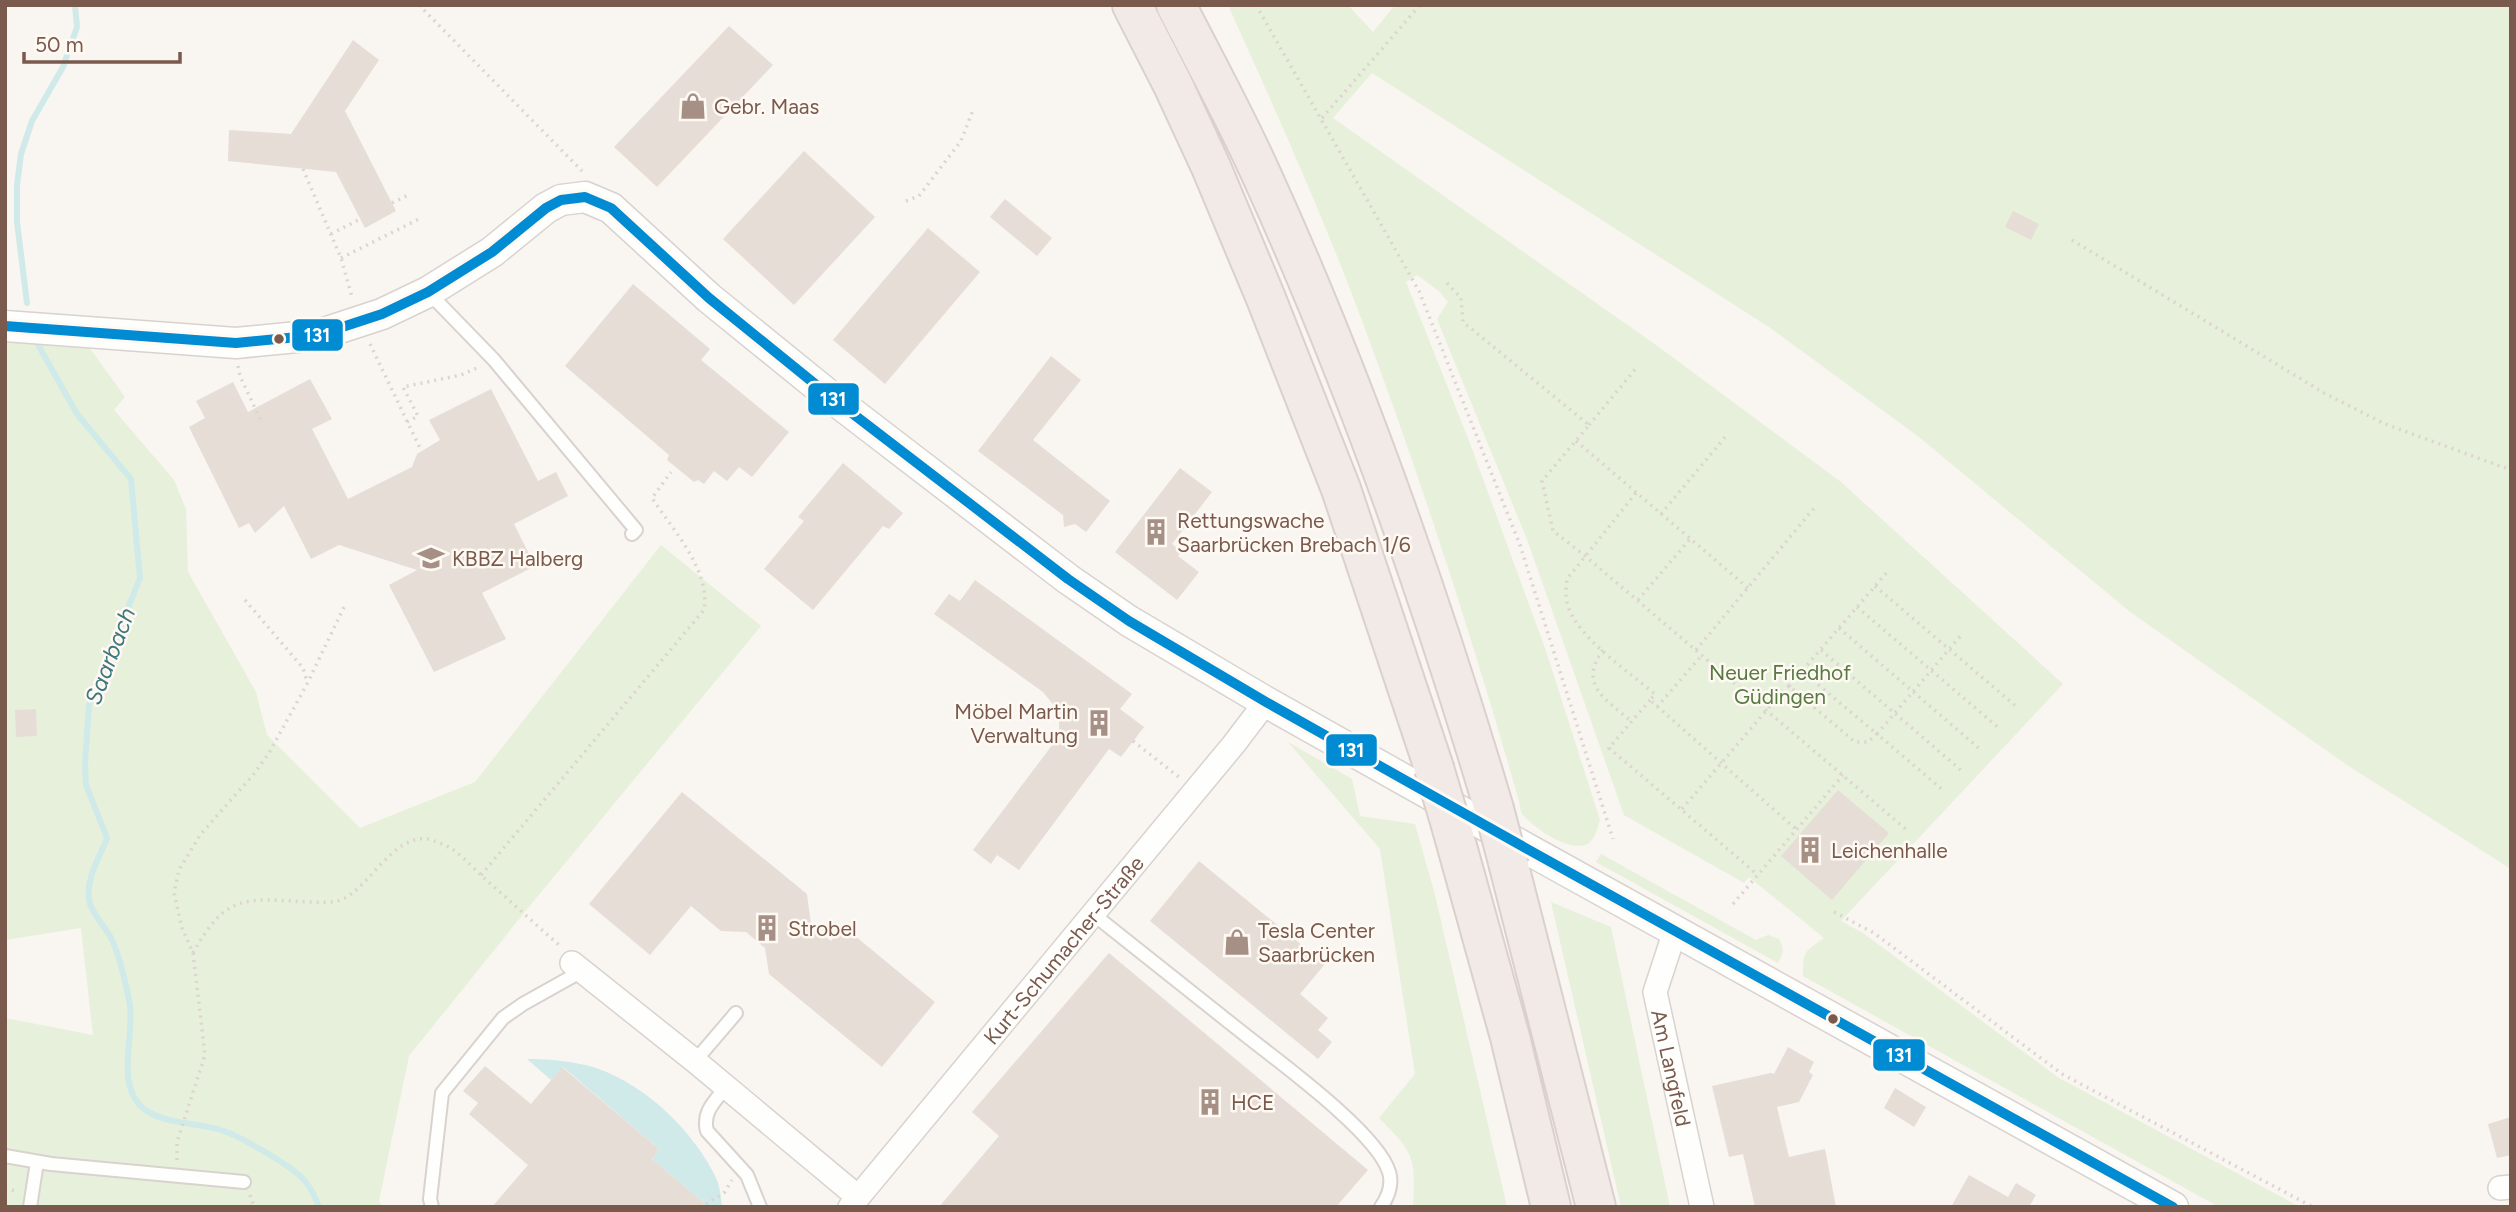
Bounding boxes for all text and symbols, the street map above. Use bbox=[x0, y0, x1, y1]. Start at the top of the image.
scale bar bbox=[24, 21, 180, 65]
text: 50 m bbox=[35, 32, 84, 57]
shop icon: Gebr. Maas bbox=[678, 91, 708, 121]
place label: Gebr. Maas bbox=[714, 94, 819, 119]
line badge: 131 bbox=[291, 318, 344, 352]
text: 131 bbox=[304, 324, 330, 347]
unlabelled marker bbox=[272, 332, 286, 346]
line badge: 131 bbox=[807, 382, 860, 416]
text: 131 bbox=[820, 388, 846, 411]
place label: Rettungswache Saarbrücken Brebach 1/6 bbox=[1177, 508, 1411, 557]
building icon: Rettungswache Saarbrücken Brebach 1/6 bbox=[1141, 517, 1171, 547]
school or university icon: KBBZ Halberg bbox=[416, 543, 446, 573]
place label: KBBZ Halberg bbox=[452, 546, 583, 571]
water label: Saarbach bbox=[79, 604, 141, 708]
park label: Neuer Friedhof Güdingen bbox=[1709, 660, 1851, 709]
place label: Möbel Martin Verwaltung bbox=[954, 699, 1078, 748]
building icon: Möbel Martin Verwaltung bbox=[1084, 708, 1114, 738]
line badge: 131 bbox=[1325, 733, 1378, 767]
text: 131 bbox=[1338, 739, 1364, 762]
building icon: Leichenhalle bbox=[1795, 835, 1825, 865]
place label: Leichenhalle bbox=[1831, 838, 1948, 863]
street label: Kurt-Schumacher-Straße bbox=[978, 851, 1149, 1049]
building icon: Strobel bbox=[752, 913, 782, 943]
place label: Strobel bbox=[788, 916, 857, 941]
place label: Tesla Center Saarbrücken bbox=[1258, 918, 1375, 967]
shop icon: Tesla Center Saarbrücken bbox=[1222, 927, 1252, 957]
street label: Am Langfeld bbox=[1647, 1007, 1697, 1129]
unlabelled marker bbox=[1826, 1012, 1840, 1026]
line badge: 131 bbox=[1872, 1038, 1926, 1072]
text: 131 bbox=[1886, 1044, 1912, 1067]
building icon: HCE bbox=[1195, 1087, 1225, 1117]
place label: HCE bbox=[1231, 1090, 1274, 1115]

